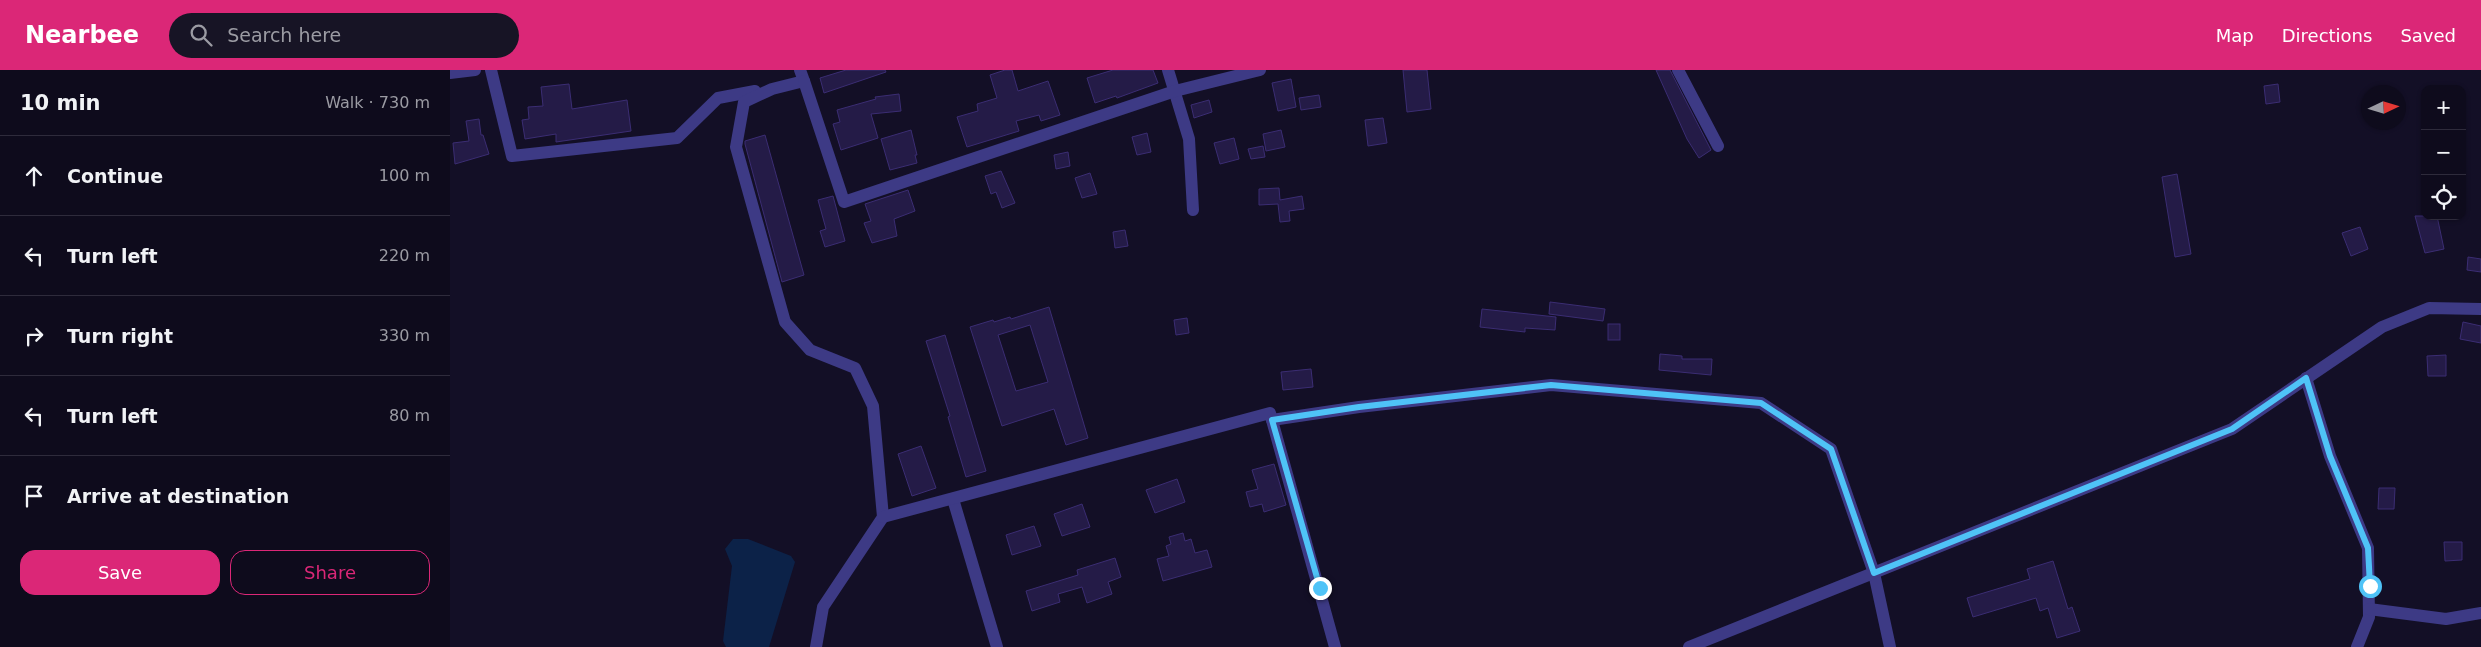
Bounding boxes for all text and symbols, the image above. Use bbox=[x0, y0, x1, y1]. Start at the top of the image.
search box bbox=[169, 13, 519, 58]
text: Nearbee bbox=[25, 21, 139, 49]
icon: search bbox=[187, 21, 215, 49]
text: Search here bbox=[227, 24, 341, 46]
text: Map bbox=[2216, 25, 2254, 46]
text: Directions bbox=[2282, 25, 2372, 46]
text: Saved bbox=[2400, 25, 2456, 46]
north arrow bbox=[2361, 85, 2406, 130]
map controls bbox=[2421, 85, 2466, 220]
button: + bbox=[2421, 85, 2466, 130]
text: 10 min bbox=[20, 91, 101, 115]
text: Walk · 730 m bbox=[325, 93, 430, 112]
button: − bbox=[2421, 130, 2466, 175]
icon: ahead bbox=[20, 162, 48, 190]
text: Continue bbox=[67, 165, 163, 187]
text: 100 m bbox=[379, 166, 430, 185]
button: locate bbox=[2421, 175, 2466, 220]
icon: left bbox=[20, 242, 48, 270]
text: Turn left bbox=[67, 245, 158, 267]
text: 220 m bbox=[379, 246, 430, 265]
icon: right bbox=[20, 322, 48, 350]
text: Turn right bbox=[67, 325, 173, 347]
text: 330 m bbox=[379, 326, 430, 345]
icon: left bbox=[20, 402, 48, 430]
text: Turn left bbox=[67, 405, 158, 427]
text: 80 m bbox=[389, 406, 430, 425]
icon: arrive bbox=[20, 482, 48, 510]
text: Arrive at destination bbox=[67, 485, 289, 507]
button: Save bbox=[20, 550, 220, 595]
button: Share bbox=[230, 550, 430, 595]
route start bbox=[2359, 575, 2382, 598]
route end bbox=[1309, 577, 1332, 600]

